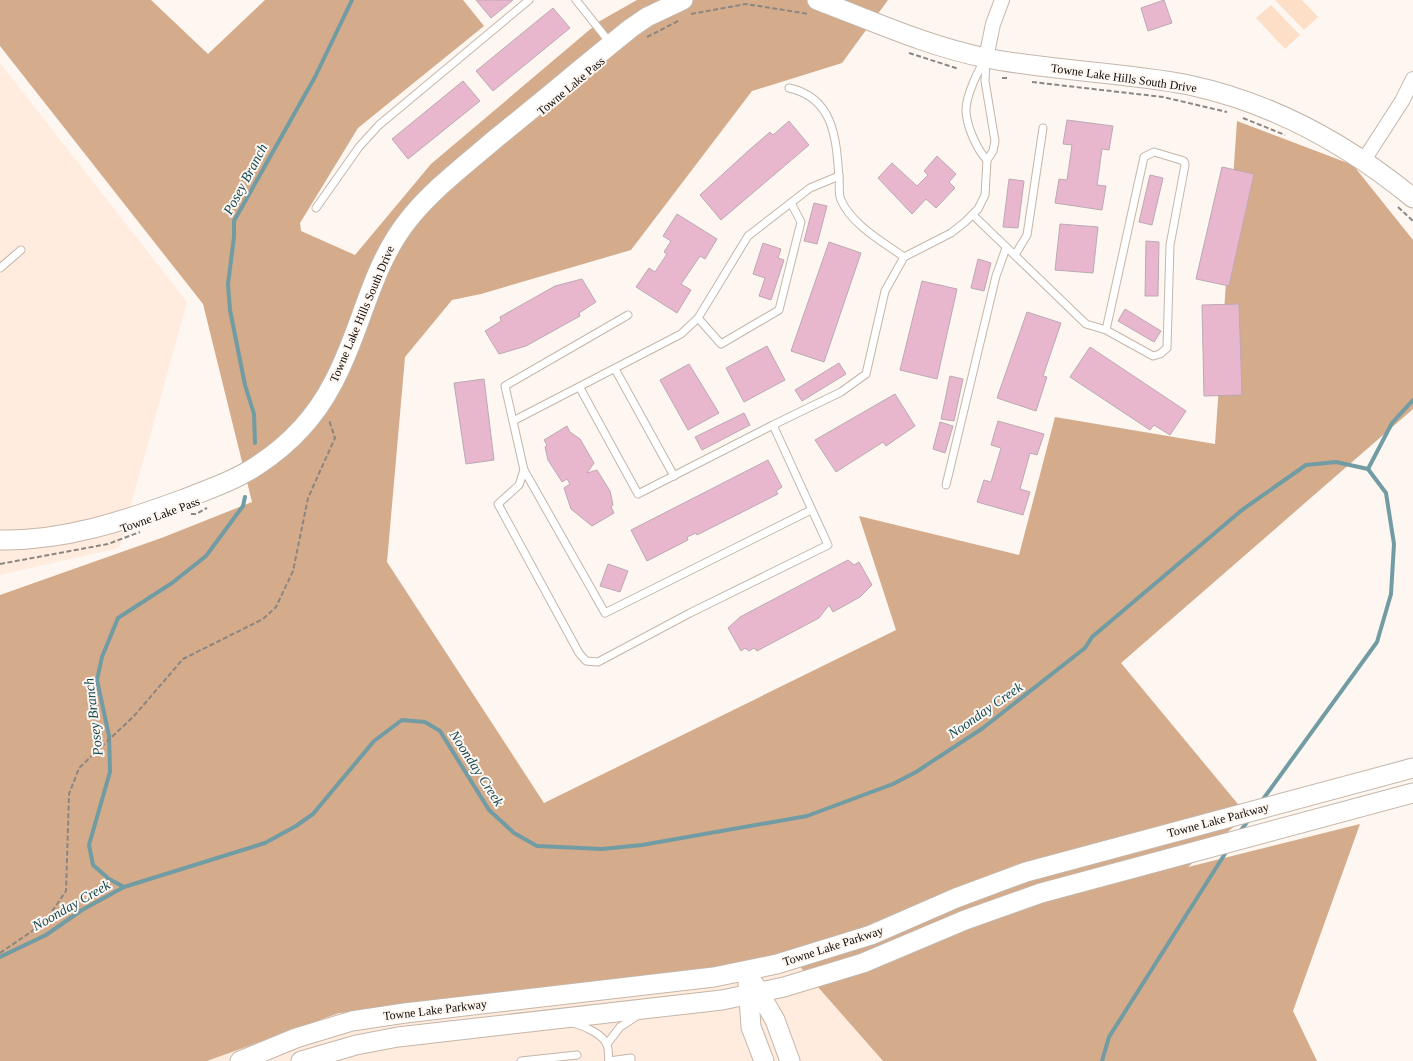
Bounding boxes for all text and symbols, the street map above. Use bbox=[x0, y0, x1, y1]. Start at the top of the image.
street label: Towne Lake Pass bbox=[534, 53, 608, 118]
street label: Towne Lake Hills South Drive bbox=[1050, 61, 1198, 95]
water label: Posey Branch bbox=[220, 141, 270, 218]
street label: Towne Lake Hills South Drive bbox=[327, 244, 397, 384]
street label: Towne Lake Pass bbox=[118, 494, 202, 536]
water label: Posey Branch bbox=[81, 677, 106, 758]
water label: Noonday Creek bbox=[945, 679, 1026, 742]
water label: Noonday Creek bbox=[446, 727, 507, 809]
street label: Towne Lake Parkway bbox=[1166, 800, 1270, 840]
water label: Noonday Creek bbox=[29, 877, 113, 934]
street label: Towne Lake Parkway bbox=[781, 923, 885, 969]
street label: Towne Lake Parkway bbox=[382, 997, 488, 1023]

